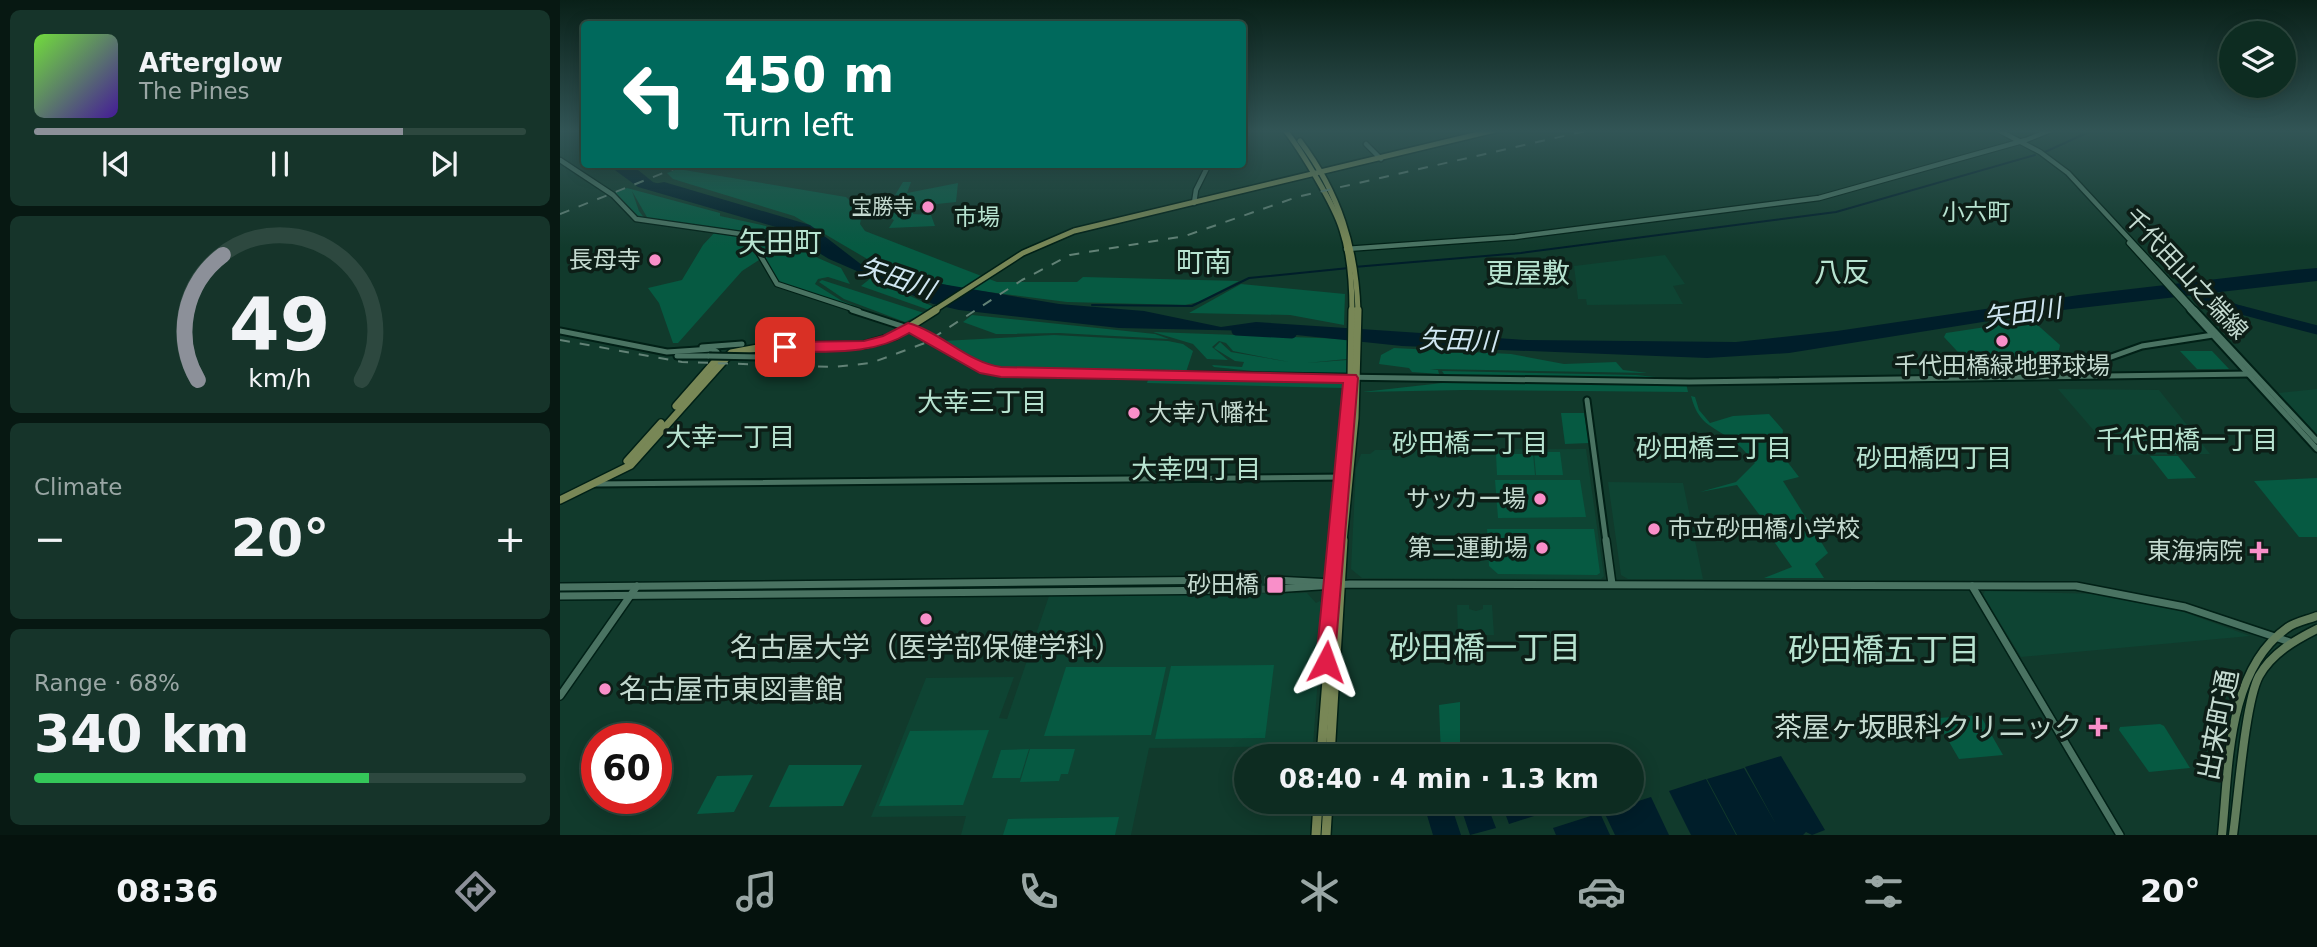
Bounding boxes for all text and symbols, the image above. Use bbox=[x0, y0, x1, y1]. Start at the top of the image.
map controls bbox=[2219, 21, 2296, 98]
button: layers bbox=[2219, 21, 2296, 98]
text: 450 m bbox=[724, 47, 894, 104]
text: Afterglow bbox=[139, 48, 283, 78]
icon: left bbox=[609, 49, 700, 140]
text: The Pines bbox=[139, 78, 250, 104]
text: Turn left bbox=[724, 106, 854, 144]
icon: previous bbox=[97, 145, 135, 183]
icon: pause bbox=[261, 145, 299, 183]
icon: next bbox=[425, 145, 463, 183]
place label: 宝勝寺 bbox=[851, 195, 914, 219]
marker: 宝勝寺 bbox=[920, 199, 936, 215]
district label: 小六町 bbox=[1942, 199, 2011, 225]
street label: 千代田山之端線 bbox=[2118, 203, 2254, 345]
district label: 市場 bbox=[954, 204, 1000, 230]
district label: 矢田町 bbox=[738, 226, 822, 259]
place label: 長母寺 bbox=[569, 246, 641, 274]
district label: 町南 bbox=[1176, 246, 1232, 279]
water label: 矢田川 bbox=[855, 251, 942, 306]
marker: 長母寺 bbox=[647, 252, 663, 268]
district label: 八反 bbox=[1814, 256, 1870, 289]
district label: 更屋敷 bbox=[1486, 257, 1570, 290]
text: 49 bbox=[229, 283, 331, 368]
water label: 矢田川 bbox=[1981, 292, 2066, 333]
pin bbox=[755, 317, 815, 377]
water label: 矢田川 bbox=[1418, 324, 1500, 356]
icon: arrive bbox=[766, 328, 804, 366]
marker: 千代田橋緑地野球場 bbox=[1994, 333, 2010, 349]
place label: 千代田橋緑地野球場 bbox=[1894, 352, 2110, 380]
text: km/h bbox=[248, 364, 312, 393]
district label: 大幸三丁目 bbox=[917, 387, 1047, 417]
place label: 大幸八幡社 bbox=[1148, 399, 1268, 427]
marker: 大幸八幡社 bbox=[1126, 405, 1142, 421]
district label: 大幸一丁目 bbox=[665, 422, 795, 452]
district label: 千代田橋一丁目 bbox=[2096, 425, 2278, 455]
district label: 砂田橋二丁目 bbox=[1392, 428, 1548, 458]
district label: 砂田橋三丁目 bbox=[1636, 433, 1792, 463]
district label: 砂田橋四丁目 bbox=[1856, 443, 2012, 473]
district label: 大幸四丁目 bbox=[1131, 454, 1261, 484]
text: Climate bbox=[34, 474, 123, 500]
place label: サッカー場 bbox=[1406, 485, 1526, 513]
marker: サッカー場 bbox=[1532, 491, 1548, 507]
text: 20° bbox=[231, 508, 329, 568]
place label: 市立砂田橋小学校 bbox=[1668, 515, 1860, 543]
text: − bbox=[34, 517, 66, 561]
text: + bbox=[494, 517, 526, 561]
marker: 市立砂田橋小学校 bbox=[1646, 521, 1662, 537]
place label: 第二運動場 bbox=[1408, 534, 1528, 562]
place label: 東海病院 bbox=[2147, 537, 2243, 565]
marker: 第二運動場 bbox=[1534, 540, 1550, 556]
marker: 東海病院 bbox=[2249, 541, 2269, 561]
place label: 砂田橋 bbox=[1187, 571, 1259, 599]
marker: 砂田橋 bbox=[1265, 575, 1285, 595]
marker: 名古屋大学（医学部保健学科） bbox=[918, 611, 934, 627]
position arrow bbox=[1289, 625, 1363, 699]
district label: 砂田橋一丁目 bbox=[1389, 629, 1581, 667]
place label: 名古屋大学（医学部保健学科） bbox=[730, 631, 1122, 664]
district label: 砂田橋五丁目 bbox=[1788, 631, 1980, 669]
street label: 出来町通 bbox=[2191, 667, 2245, 783]
text: Range · 68% bbox=[34, 670, 180, 696]
place label: 名古屋市東図書館 bbox=[619, 673, 843, 706]
marker: 名古屋市東図書館 bbox=[597, 681, 613, 697]
text: 340 km bbox=[34, 704, 249, 764]
place label: 茶屋ヶ坂眼科クリニック bbox=[1774, 711, 2082, 744]
marker: 茶屋ヶ坂眼科クリニック bbox=[2088, 717, 2108, 737]
speed limit sign: 60 bbox=[581, 723, 672, 814]
text: 08:40 · 4 min · 1.3 km bbox=[1279, 764, 1599, 794]
icon: directions bbox=[451, 867, 500, 916]
icon: music bbox=[732, 867, 781, 916]
icon: phone bbox=[1014, 867, 1063, 916]
icon: climate bbox=[1295, 867, 1344, 916]
icon: car bbox=[1577, 867, 1626, 916]
icon: filters bbox=[1859, 867, 1908, 916]
text: 08:36 bbox=[116, 872, 218, 910]
text: 20° bbox=[2140, 872, 2201, 910]

